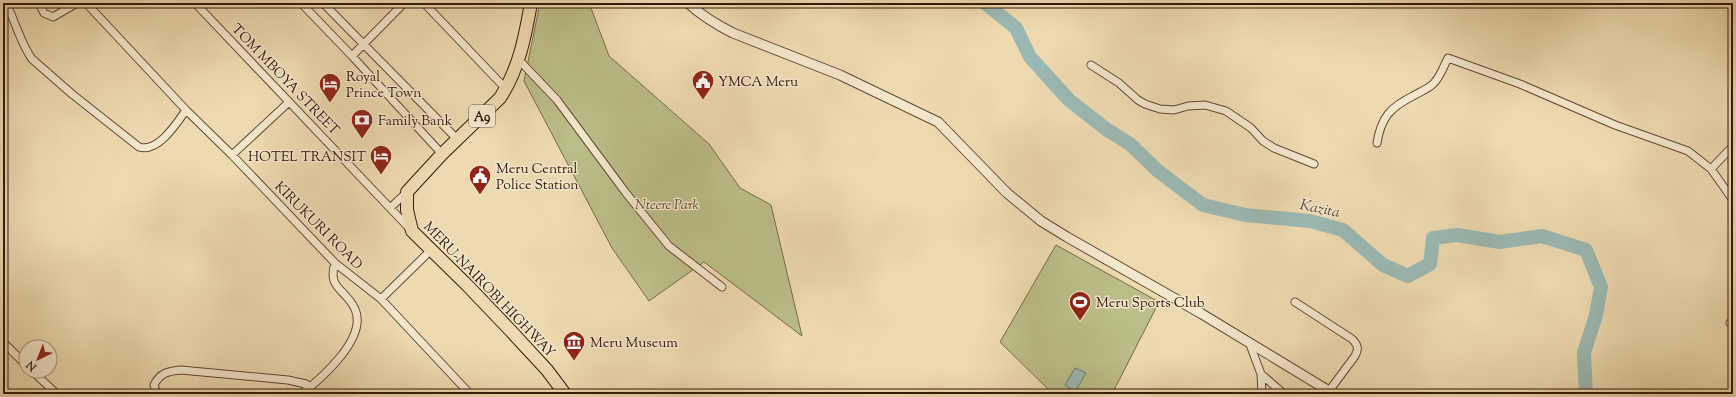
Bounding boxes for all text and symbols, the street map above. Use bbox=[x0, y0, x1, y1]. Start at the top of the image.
street label: TOM MBOYA STREET bbox=[226, 20, 343, 141]
place label: Royal Prince Town bbox=[346, 68, 422, 104]
public building icon: YMCA Meru bbox=[690, 68, 716, 101]
hotel icon: Royal Prince Town bbox=[317, 71, 343, 104]
place label: YMCA Meru bbox=[718, 73, 798, 93]
road number: A9 bbox=[469, 105, 495, 127]
bank icon: Family Bank bbox=[349, 107, 375, 140]
place label: Family Bank bbox=[378, 112, 453, 132]
hotel icon: HOTEL TRANSIT bbox=[368, 143, 394, 176]
place label: HOTEL TRANSIT bbox=[248, 148, 366, 168]
place label: Meru Central Police Station bbox=[496, 160, 579, 196]
public building icon: Meru Central Police Station bbox=[467, 163, 493, 196]
street label: KIRUKURI ROAD bbox=[269, 178, 366, 275]
water label: Kazita bbox=[1298, 195, 1342, 224]
park label: Nteere Park bbox=[635, 196, 700, 216]
street label: MERU-NAIROBI HIGHWAY bbox=[418, 218, 559, 363]
sports icon: Meru Sports Club bbox=[1067, 289, 1093, 322]
place label: Meru Sports Club bbox=[1096, 294, 1205, 314]
museum icon: Meru Museum bbox=[561, 329, 587, 362]
place label: Meru Museum bbox=[590, 334, 678, 354]
north arrow bbox=[18, 339, 58, 379]
text: N bbox=[23, 357, 41, 375]

